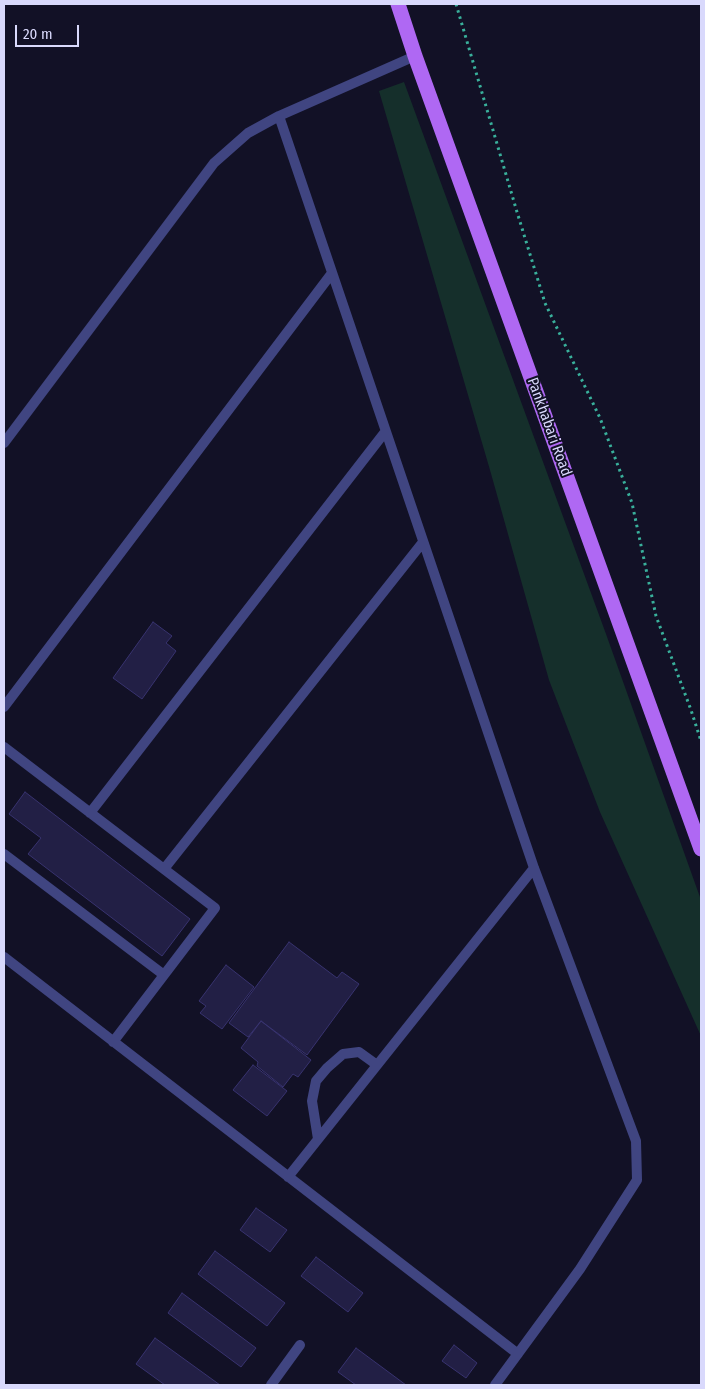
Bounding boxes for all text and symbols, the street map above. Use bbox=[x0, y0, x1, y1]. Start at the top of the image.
scale bar bbox=[18, 15, 81, 47]
text: 20 m bbox=[23, 25, 53, 43]
street label: Pankhabari Road bbox=[523, 375, 575, 479]

